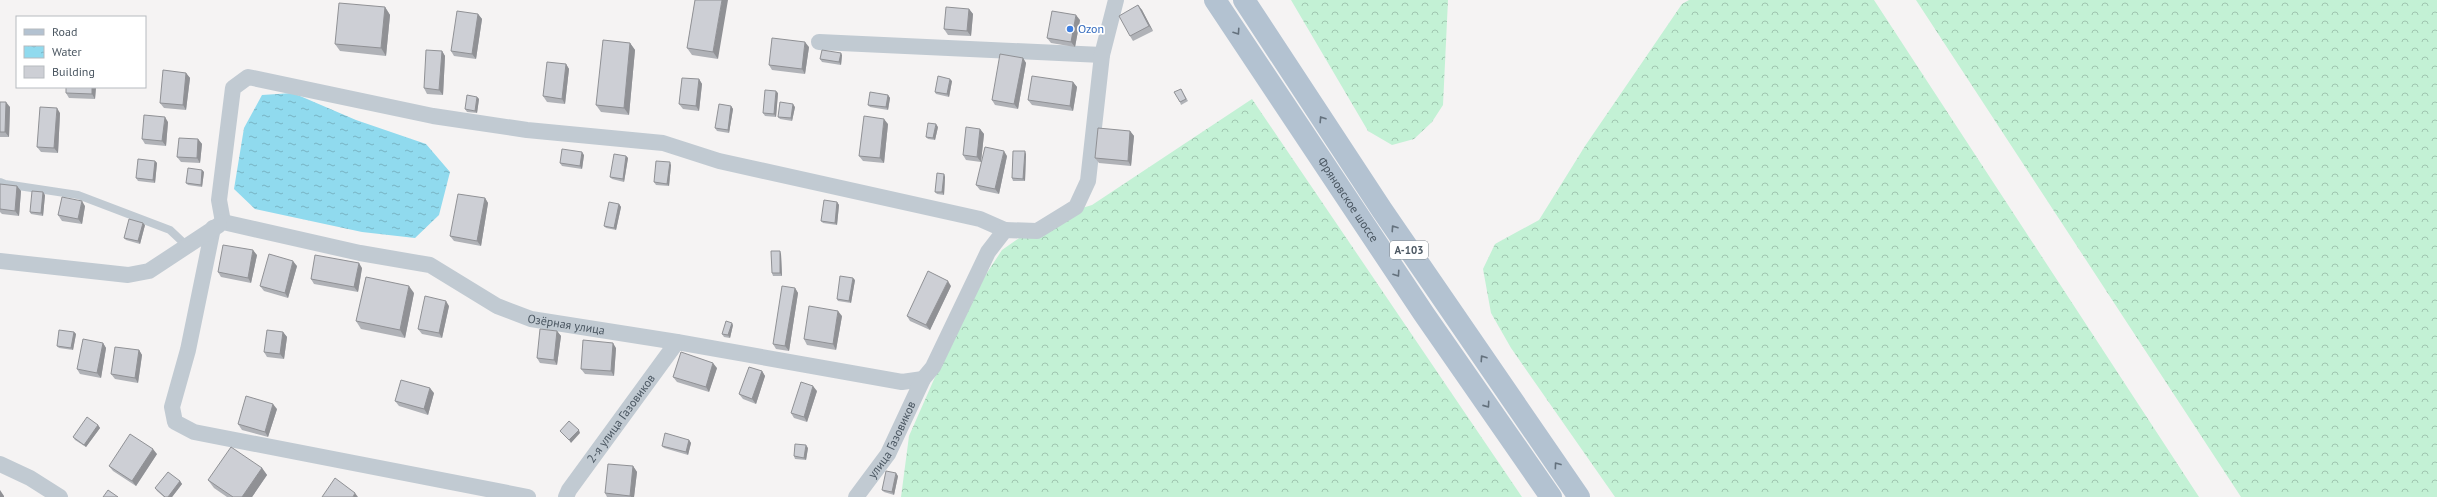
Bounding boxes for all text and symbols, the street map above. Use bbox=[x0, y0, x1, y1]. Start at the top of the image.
legend bbox=[16, 16, 146, 88]
place label: Ozon bbox=[1078, 21, 1104, 36]
text: Road bbox=[52, 24, 77, 39]
marker: Ozon bbox=[1065, 24, 1075, 34]
one-way arrow bbox=[1232, 28, 1239, 35]
text: Water bbox=[52, 44, 82, 59]
text: Building bbox=[52, 64, 95, 79]
one-way arrow bbox=[1319, 116, 1327, 123]
street label: Фряновское шоссе bbox=[1315, 154, 1382, 245]
one-way arrow bbox=[1392, 225, 1399, 232]
road number: А-103 bbox=[1390, 241, 1428, 259]
one-way arrow bbox=[1393, 270, 1400, 277]
street label: Озёрная улица bbox=[526, 311, 606, 338]
one-way arrow bbox=[1480, 356, 1487, 363]
street label: 2-я улица Газовиков bbox=[583, 371, 658, 465]
street label: улица Газовиков bbox=[864, 399, 919, 481]
one-way arrow bbox=[1482, 400, 1489, 407]
one-way arrow bbox=[1555, 463, 1562, 470]

